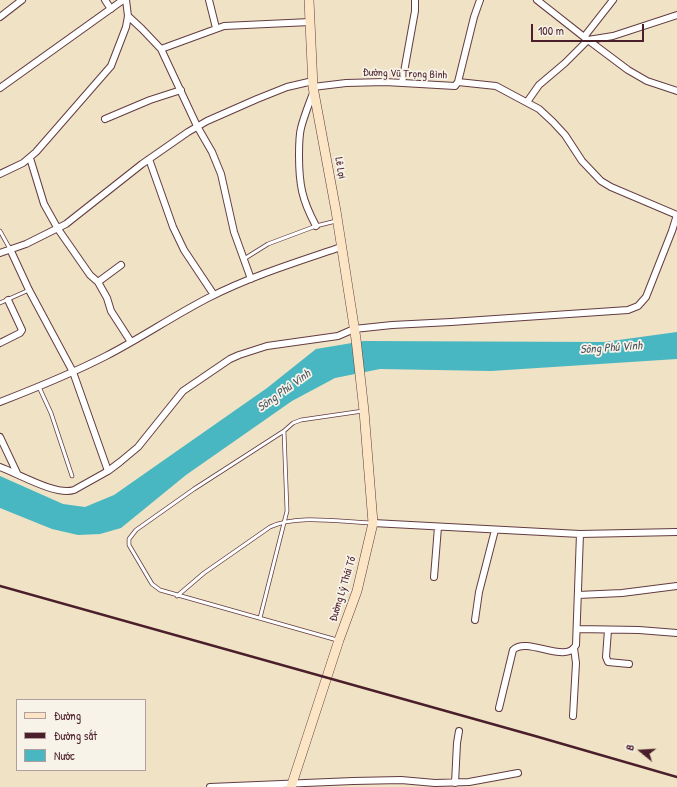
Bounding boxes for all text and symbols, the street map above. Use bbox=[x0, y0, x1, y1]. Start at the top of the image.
scale bar bbox=[533, 16, 646, 42]
text: 100 m bbox=[538, 22, 564, 39]
street label: Đường Vũ Trọng Bình bbox=[363, 66, 447, 82]
street label: Lê Lợi bbox=[332, 156, 348, 180]
water label: Sông Phú Vinh bbox=[580, 339, 642, 357]
water label: Sông Phú Vinh bbox=[255, 367, 313, 415]
street label: Đường Lý Thái Tổ bbox=[327, 555, 359, 623]
legend bbox=[16, 699, 146, 771]
text: Đường bbox=[54, 707, 81, 724]
text: Đường sắt bbox=[54, 727, 97, 744]
north arrow bbox=[621, 731, 661, 771]
text: B bbox=[622, 742, 637, 752]
text: Nước bbox=[54, 747, 75, 764]

